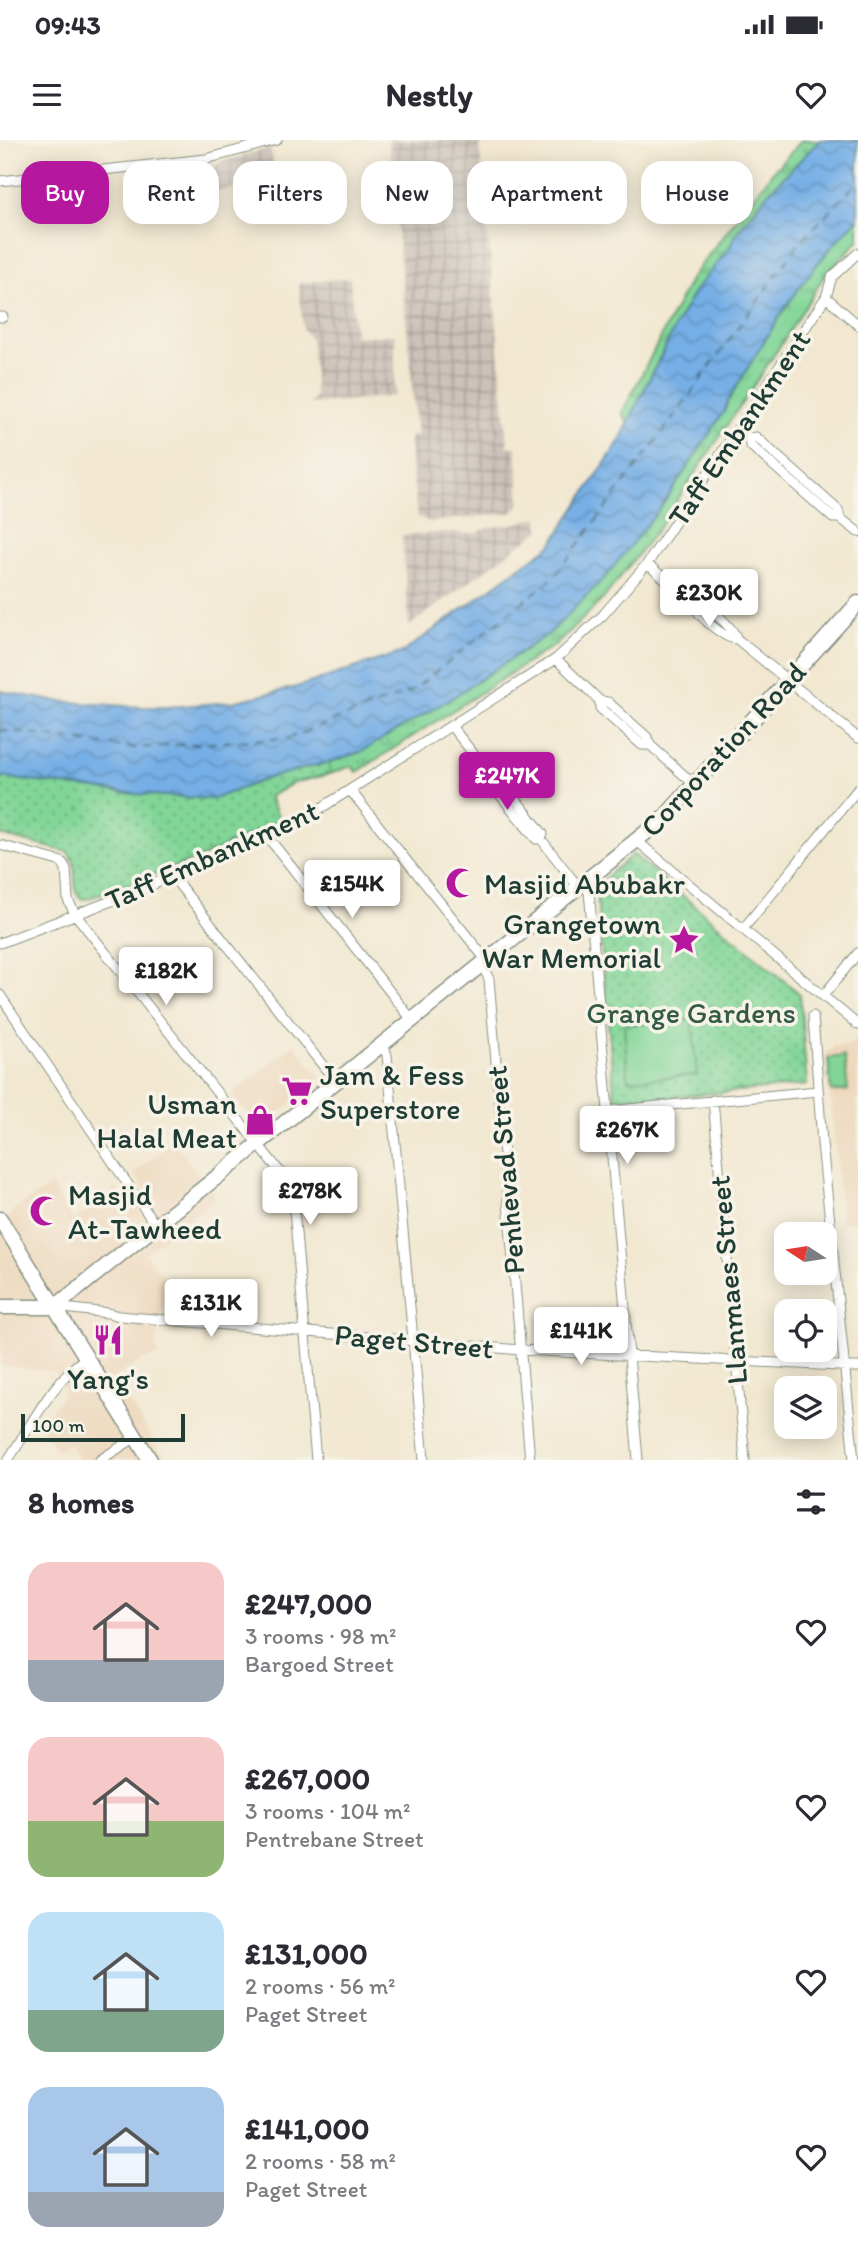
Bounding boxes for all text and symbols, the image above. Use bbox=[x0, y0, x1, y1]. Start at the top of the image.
text: 09:43 bbox=[35, 9, 101, 41]
icon: menu bbox=[28, 76, 66, 114]
text: Nestly bbox=[385, 76, 473, 114]
icon: heart bbox=[792, 76, 830, 114]
chip: Buy bbox=[21, 161, 109, 224]
chip: Rent bbox=[123, 161, 219, 224]
chip: Filters bbox=[233, 161, 347, 224]
chip: New bbox=[361, 161, 453, 224]
chip: Apartment bbox=[467, 161, 627, 224]
chip: House bbox=[641, 161, 753, 224]
street label: Taff Embankment bbox=[659, 322, 819, 534]
pin: £230K bbox=[660, 570, 758, 629]
text: £230K bbox=[676, 578, 742, 606]
street label: Corporation Road bbox=[632, 654, 814, 844]
pin: £247K bbox=[458, 752, 556, 812]
text: £247K bbox=[475, 761, 539, 789]
street label: Taff Embankment bbox=[100, 791, 324, 919]
pin: £154K bbox=[303, 860, 401, 920]
place label: Masjid Abubakr bbox=[484, 865, 685, 902]
mosque icon: Masjid Abubakr bbox=[444, 866, 478, 900]
text: £154K bbox=[320, 869, 384, 897]
place label: Grangetown War Memorial bbox=[481, 905, 661, 976]
place icon: Grangetown War Memorial bbox=[667, 923, 701, 957]
pin: £182K bbox=[117, 948, 215, 1007]
text: £182K bbox=[135, 956, 197, 984]
park label: Grange Gardens bbox=[586, 994, 796, 1031]
place label: Jam & Fess Superstore bbox=[320, 1056, 464, 1127]
street label: Penhevad Street bbox=[477, 1064, 533, 1276]
supermarket icon: Jam & Fess Superstore bbox=[280, 1074, 314, 1108]
place label: Usman Halal Meat bbox=[97, 1085, 237, 1156]
shop icon: Usman Halal Meat bbox=[243, 1103, 277, 1137]
pin: £267K bbox=[578, 1107, 676, 1166]
text: £267K bbox=[596, 1115, 658, 1143]
pin: £278K bbox=[261, 1168, 359, 1227]
street label: Llanmaes Street bbox=[700, 1174, 756, 1386]
place label: Masjid At-Tawheed bbox=[68, 1176, 222, 1247]
text: £278K bbox=[278, 1176, 342, 1204]
mosque icon: Masjid At-Tawheed bbox=[28, 1194, 62, 1228]
north arrow bbox=[774, 1222, 836, 1284]
map controls bbox=[774, 1222, 837, 1439]
pin: £131K bbox=[162, 1280, 260, 1339]
text: £131K bbox=[181, 1288, 241, 1316]
button: locate bbox=[774, 1299, 837, 1362]
pin: £141K bbox=[532, 1308, 630, 1367]
street label: Paget Street bbox=[333, 1316, 495, 1366]
text: £141K bbox=[550, 1316, 612, 1344]
restaurant icon: Yang's bbox=[91, 1323, 125, 1357]
place label: Yang's bbox=[67, 1360, 149, 1397]
button: layers bbox=[774, 1376, 837, 1439]
scale bar bbox=[21, 1411, 186, 1443]
text: 100 m bbox=[32, 1414, 84, 1437]
icon: filters bbox=[792, 1483, 830, 1521]
text: 8 homes bbox=[28, 1484, 135, 1521]
text: £247,000 bbox=[245, 1585, 372, 1622]
icon: home bbox=[84, 1590, 168, 1674]
icon: heart bbox=[792, 1613, 830, 1651]
text: 3 rooms · 98 m² bbox=[245, 1622, 396, 1650]
text: Bargoed Street bbox=[245, 1650, 394, 1678]
text: £267,000 bbox=[245, 1760, 370, 1797]
icon: home bbox=[84, 1765, 168, 1849]
icon: heart bbox=[792, 1788, 830, 1826]
text: 3 rooms · 104 m² bbox=[245, 1797, 410, 1825]
text: Pentrebane Street bbox=[245, 1825, 424, 1853]
text: £131,000 bbox=[245, 1935, 368, 1972]
icon: home bbox=[84, 1940, 168, 2024]
icon: heart bbox=[792, 1963, 830, 2001]
text: 2 rooms · 56 m² bbox=[245, 1972, 396, 2000]
text: Paget Street bbox=[245, 2000, 367, 2028]
text: £141,000 bbox=[245, 2110, 369, 2147]
icon: home bbox=[84, 2115, 168, 2199]
icon: heart bbox=[792, 2138, 830, 2176]
text: 2 rooms · 58 m² bbox=[245, 2147, 396, 2175]
text: Paget Street bbox=[245, 2175, 367, 2203]

